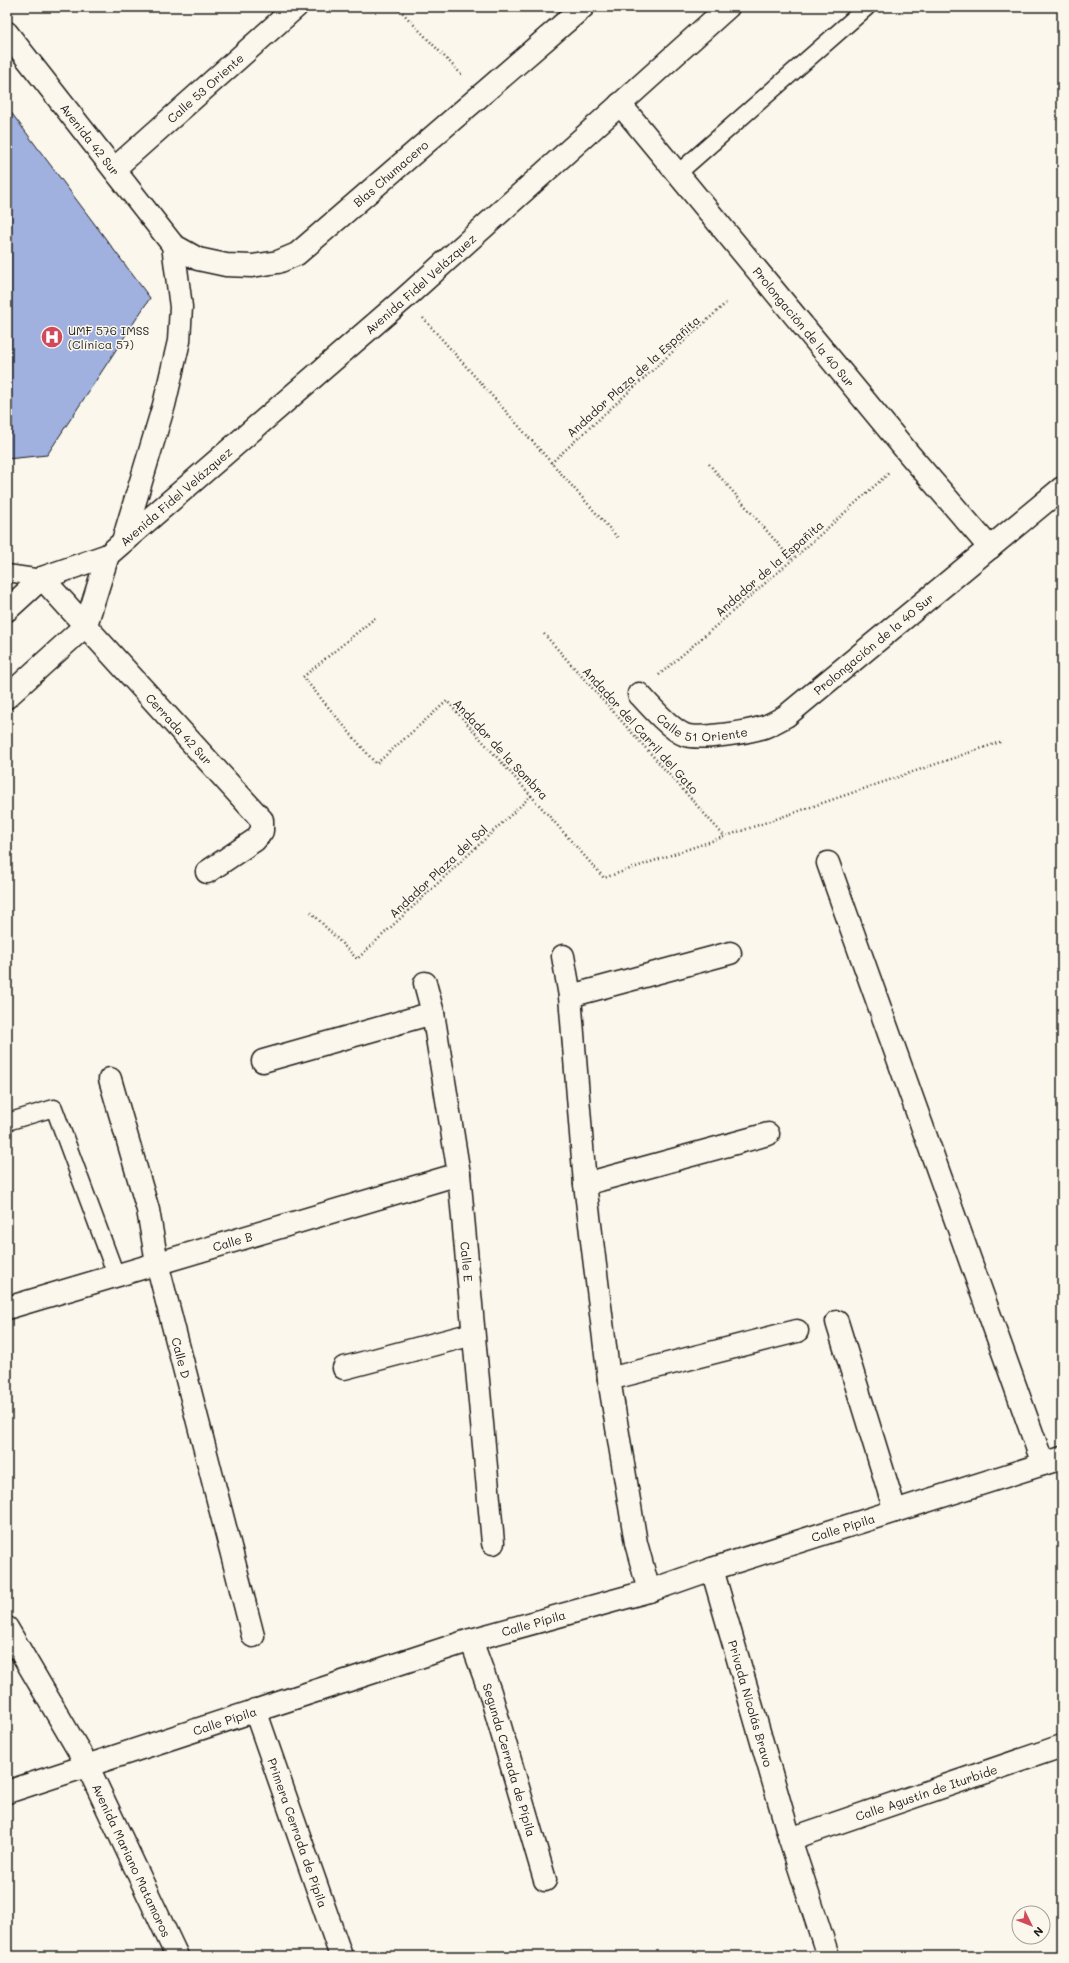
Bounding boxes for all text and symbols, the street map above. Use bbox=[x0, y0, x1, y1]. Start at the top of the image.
street label: Calle 53 Oriente bbox=[163, 50, 247, 126]
street label: Avenida 42 Sur bbox=[57, 100, 123, 179]
street label: Blas Chumacero bbox=[350, 136, 431, 210]
street label: Avenida Fidel Velázquez bbox=[361, 230, 479, 337]
street label: Prolongación de la 40 Sur bbox=[750, 264, 858, 390]
street label: Andador Plaza de la Españita bbox=[563, 312, 703, 440]
place label: UMF 576 IMSS (Clínica 57) bbox=[68, 322, 149, 352]
hospital icon: UMF 576 IMSS (Clínica 57) bbox=[39, 324, 65, 350]
street label: Avenida Fidel Velázquez bbox=[116, 443, 235, 549]
street label: Andador de la Españita bbox=[711, 517, 827, 619]
street label: Prolongación de la 40 Sur bbox=[810, 590, 937, 698]
street label: Andador del Carril del Gato bbox=[580, 663, 702, 797]
street label: Cerrada 42 Sur bbox=[143, 690, 216, 768]
street label: Andador de la Sombra bbox=[450, 695, 552, 803]
street label: Calle 51 Oriente bbox=[653, 710, 749, 745]
street label: Andador Plaza del Sol bbox=[385, 821, 491, 921]
street label: Calle B bbox=[210, 1228, 254, 1255]
street label: Calle E bbox=[457, 1241, 477, 1282]
street label: Calle D bbox=[168, 1336, 194, 1380]
street label: Calle Pípila bbox=[809, 1510, 877, 1545]
street label: Calle Pípila bbox=[499, 1606, 567, 1639]
street label: Privada Nicolás Bravo bbox=[725, 1638, 777, 1769]
street label: Segunda Cerrada de Pípila bbox=[479, 1681, 540, 1839]
street label: Calle Pípila bbox=[191, 1703, 259, 1739]
street label: Primera Cerrada de Pípila bbox=[264, 1756, 331, 1910]
street label: Calle Agustín de Iturbide bbox=[853, 1761, 999, 1824]
street label: Avenida Mariano Matamoros bbox=[89, 1781, 175, 1940]
north arrow bbox=[1011, 1905, 1051, 1945]
text: N bbox=[1030, 1924, 1047, 1940]

